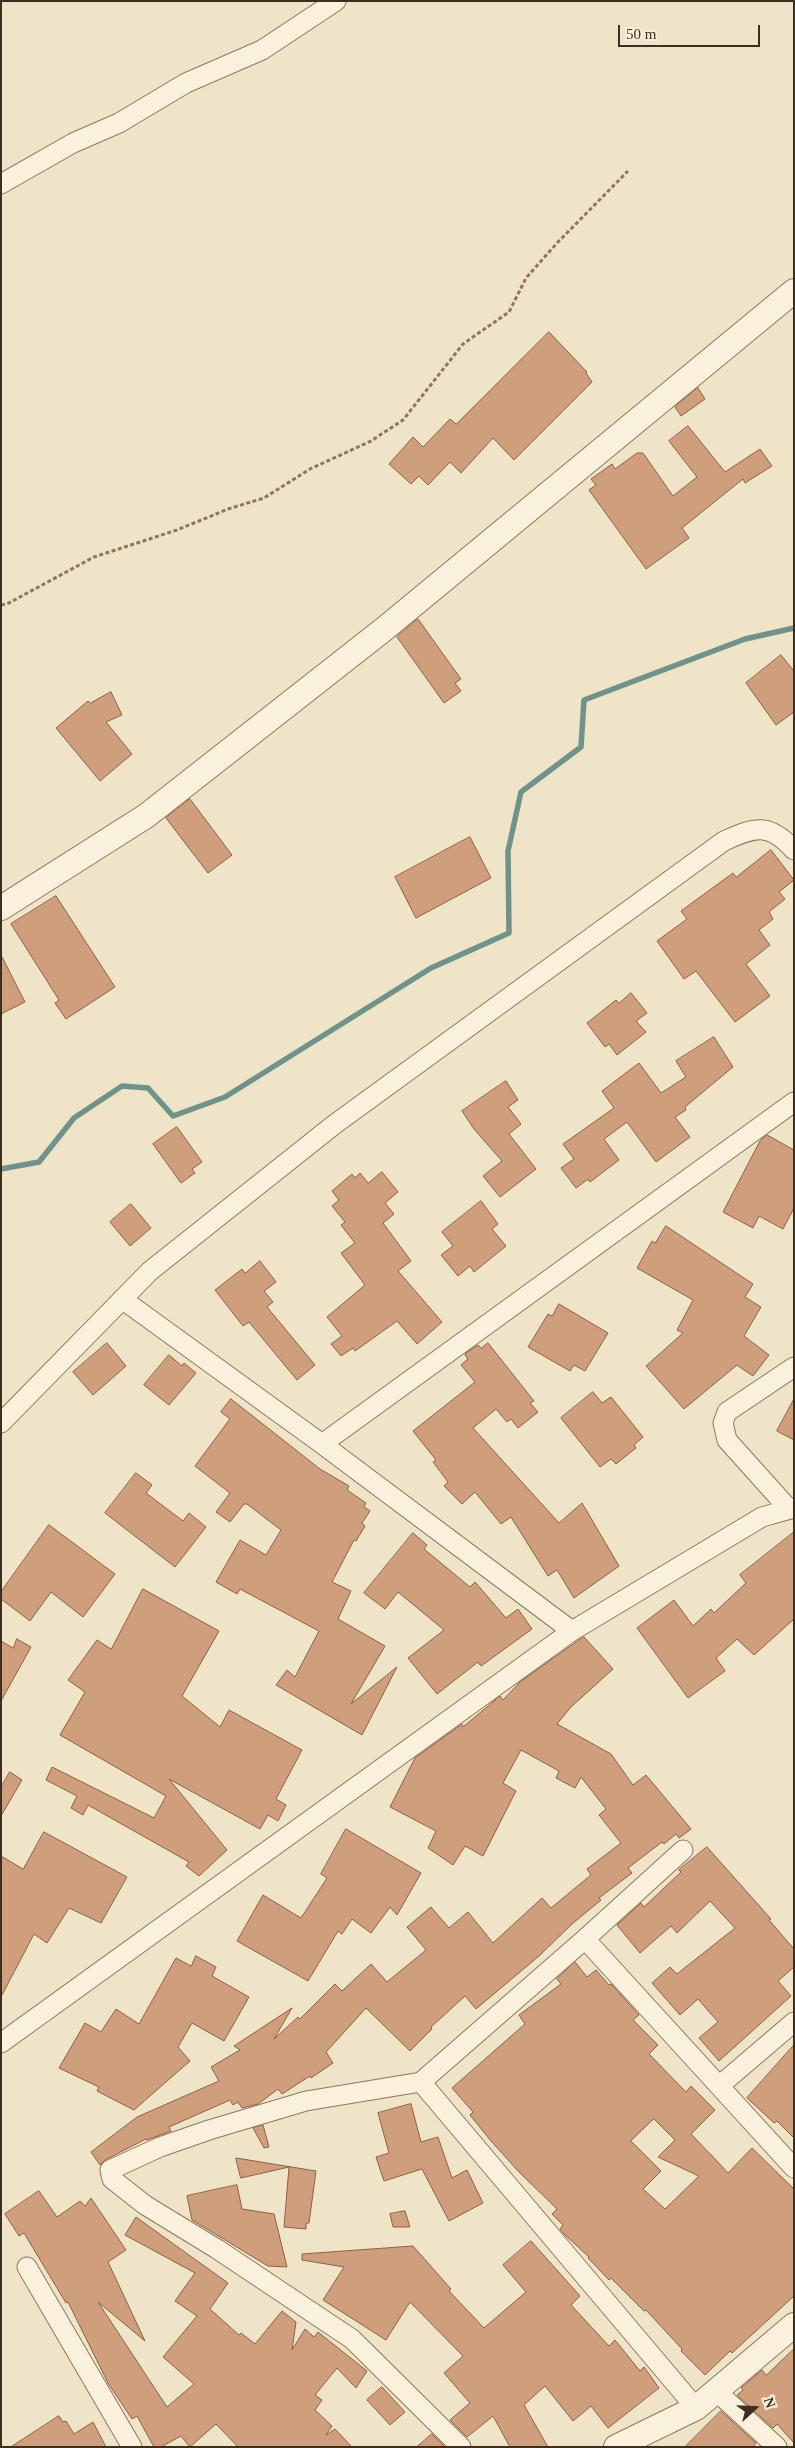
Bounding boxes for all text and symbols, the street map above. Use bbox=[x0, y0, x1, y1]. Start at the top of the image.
scale bar bbox=[620, 15, 762, 47]
text: 50 m bbox=[626, 26, 656, 42]
north arrow bbox=[730, 2383, 780, 2433]
text: N bbox=[761, 2395, 778, 2410]

